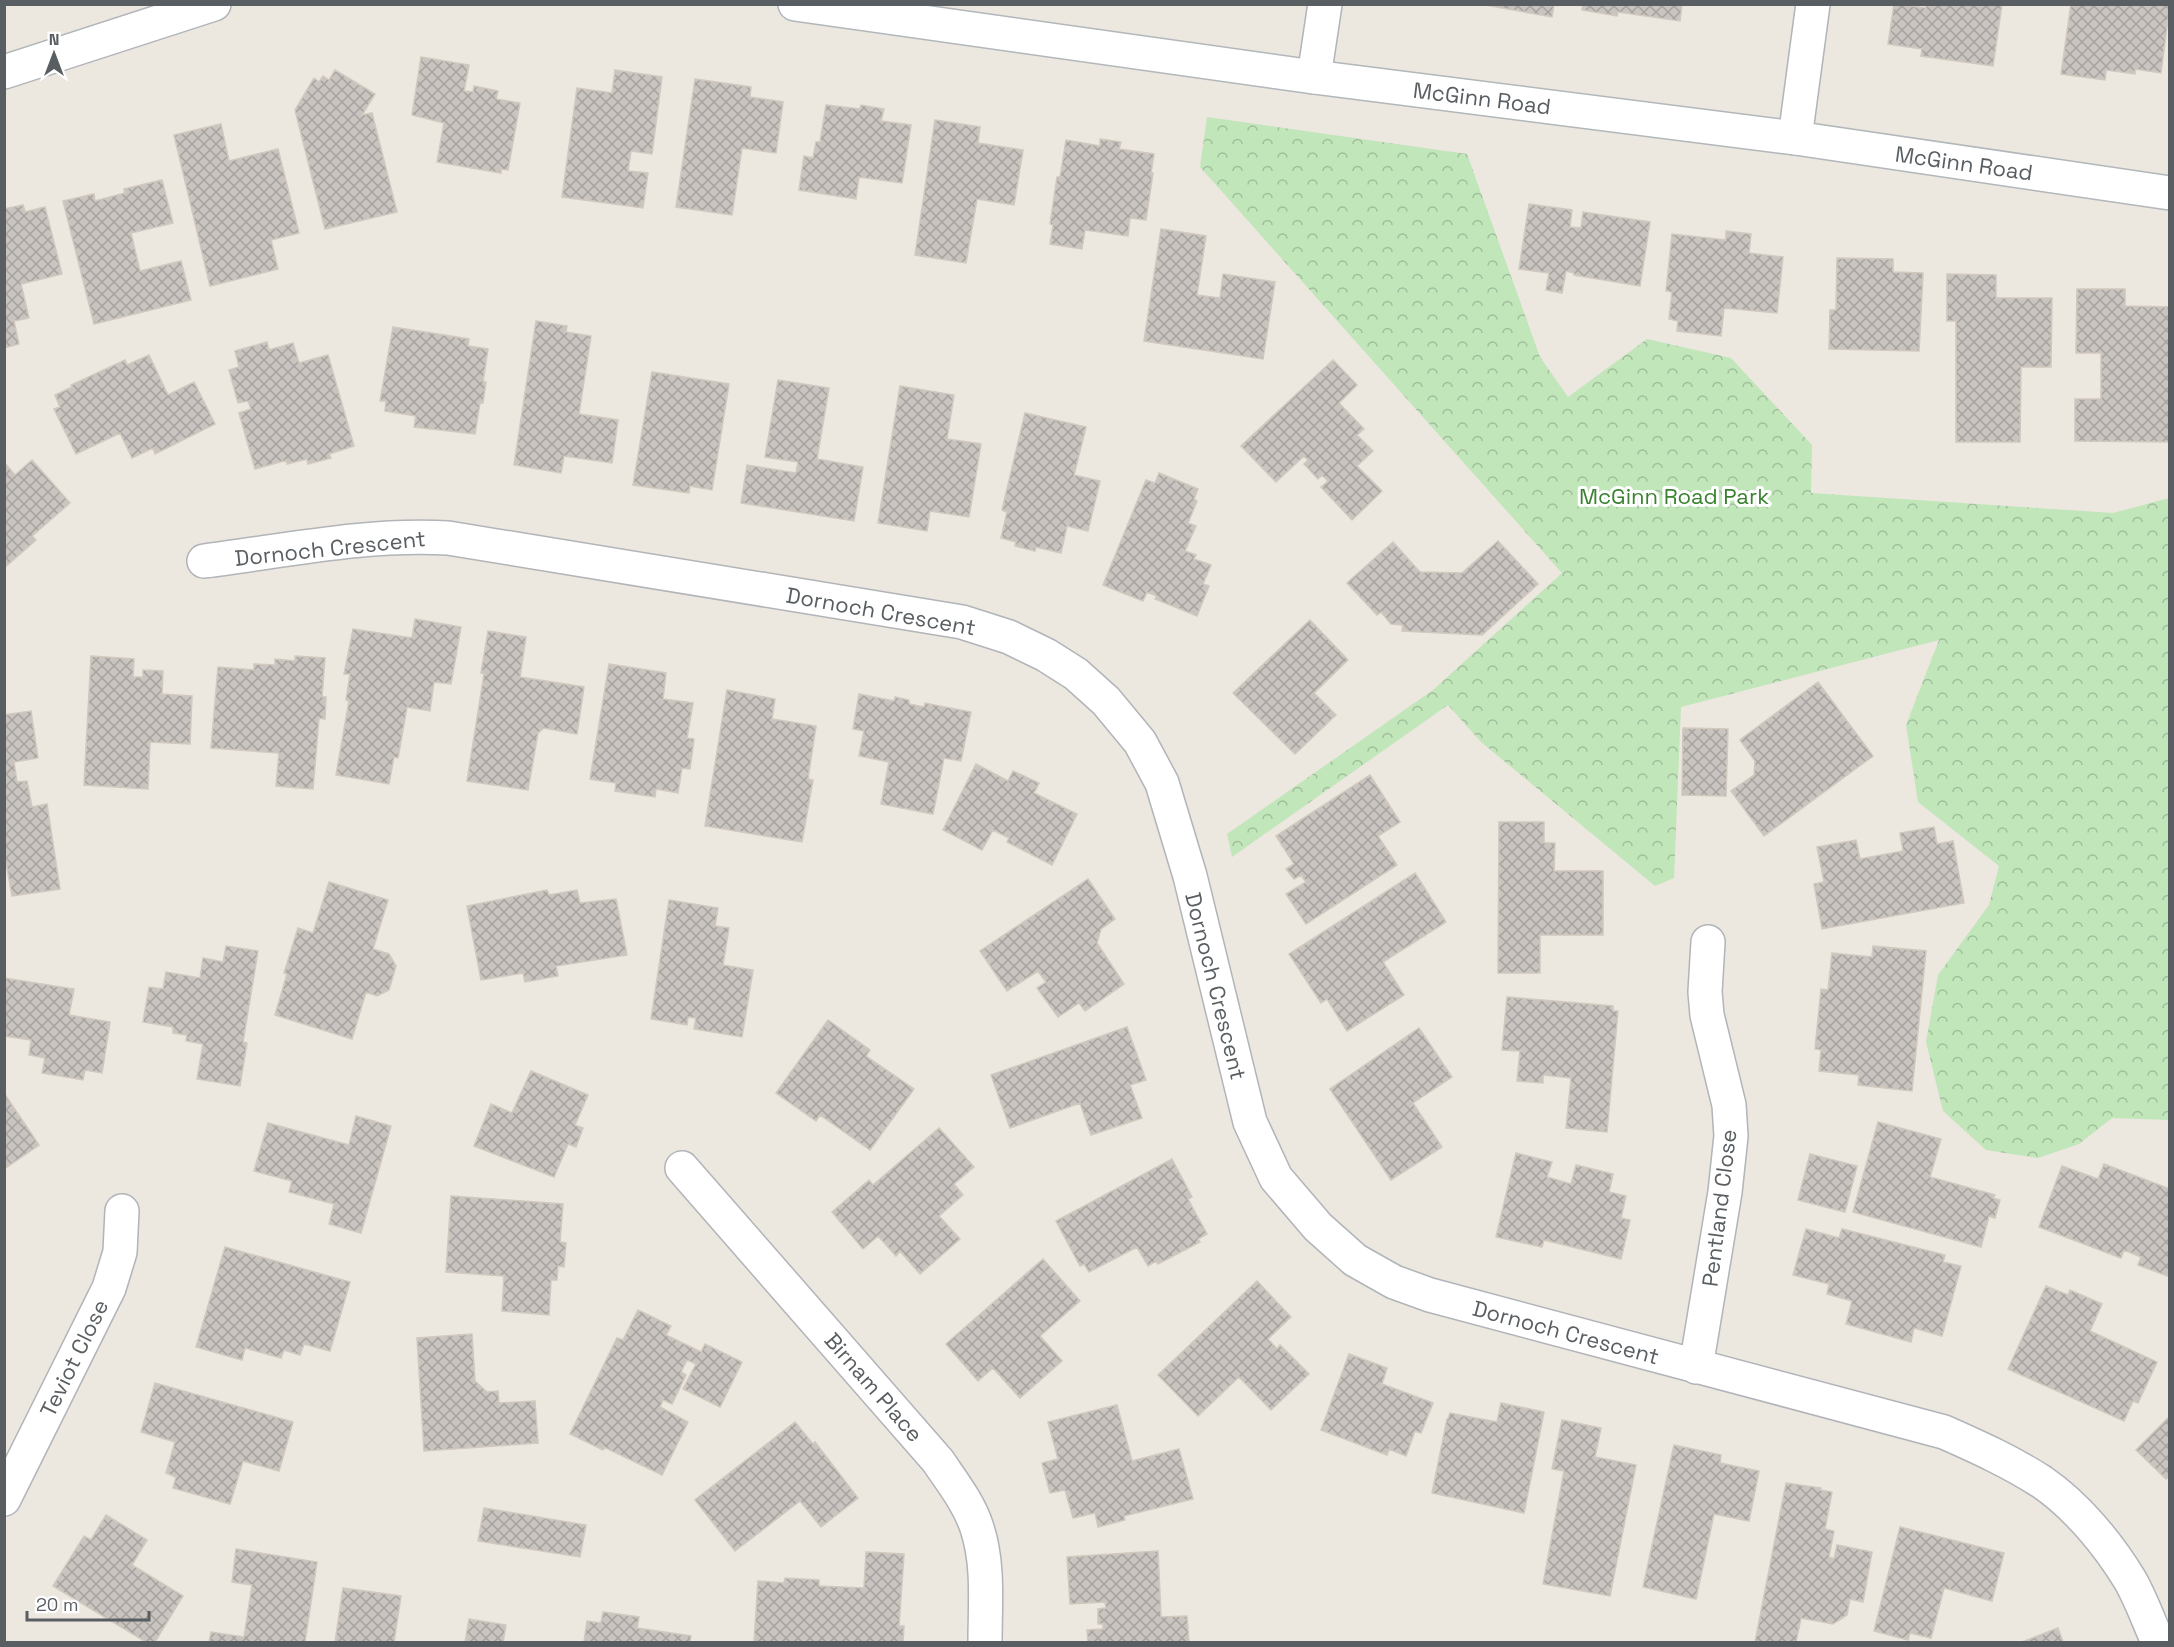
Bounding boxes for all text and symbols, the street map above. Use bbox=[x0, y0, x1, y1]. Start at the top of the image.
north arrow bbox=[24, 24, 84, 84]
text: N bbox=[49, 29, 59, 50]
street label: McGinn Road bbox=[1411, 76, 1553, 120]
street label: McGinn Road bbox=[1893, 139, 2035, 187]
park label: McGinn Road Park bbox=[1579, 482, 1769, 510]
street label: Dornoch Crescent bbox=[233, 524, 427, 572]
street label: Dornoch Crescent bbox=[784, 581, 978, 641]
street label: Dornoch Crescent bbox=[1179, 889, 1253, 1083]
street label: Pentland Close bbox=[1695, 1128, 1743, 1288]
street label: Dornoch Crescent bbox=[1470, 1294, 1662, 1370]
street label: Teviot Close bbox=[34, 1295, 114, 1421]
street label: Birnam Place bbox=[819, 1326, 929, 1448]
scale bar bbox=[27, 1584, 148, 1622]
text: 20 m bbox=[36, 1593, 79, 1616]

